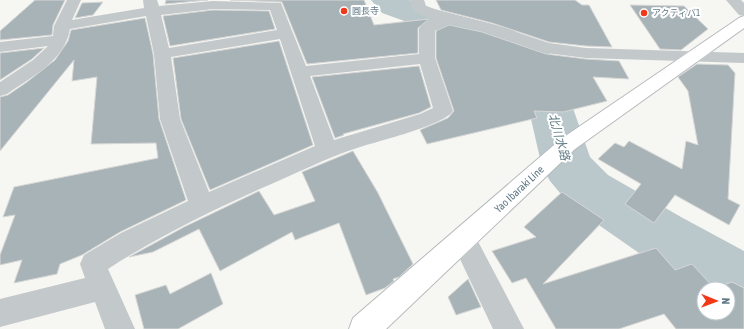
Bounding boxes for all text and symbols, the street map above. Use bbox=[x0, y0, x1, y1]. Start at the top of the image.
marker: 圓長寺 bbox=[339, 6, 349, 16]
place label: 圓長寺 bbox=[352, 6, 379, 16]
marker: アクティバ1 bbox=[639, 8, 649, 18]
place label: アクティバ1 bbox=[652, 8, 700, 18]
water label: 北川水路 bbox=[546, 112, 573, 163]
street label: Yao Ibaraki Line bbox=[492, 163, 546, 215]
north arrow bbox=[696, 281, 736, 321]
text: N bbox=[720, 298, 732, 305]

